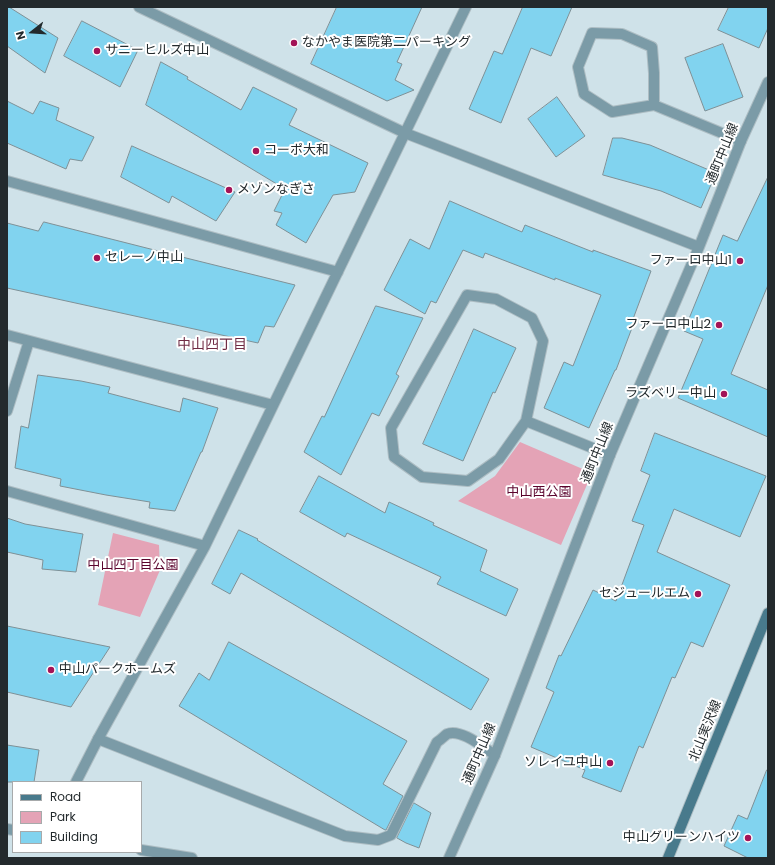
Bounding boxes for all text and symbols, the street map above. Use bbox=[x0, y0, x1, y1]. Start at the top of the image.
north arrow bbox=[12, 12, 52, 52]
text: N bbox=[12, 29, 29, 42]
place label: なかやま医院第二パーキング bbox=[302, 35, 471, 51]
marker: なかやま医院第二パーキング bbox=[289, 38, 299, 48]
place label: サニーヒルズ中山 bbox=[105, 43, 209, 59]
marker: サニーヒルズ中山 bbox=[92, 46, 102, 56]
street label: 通町中山線 bbox=[704, 121, 742, 187]
place label: コーポ大和 bbox=[264, 143, 329, 159]
marker: コーポ大和 bbox=[251, 146, 261, 156]
place label: メゾンなぎさ bbox=[237, 182, 315, 198]
marker: メゾンなぎさ bbox=[224, 185, 234, 195]
place label: セレーノ中山 bbox=[105, 250, 183, 266]
marker: セレーノ中山 bbox=[92, 253, 102, 263]
place label: ファーロ中山1 bbox=[650, 253, 732, 269]
marker: ファーロ中山1 bbox=[735, 256, 745, 266]
place label: ファーロ中山2 bbox=[626, 317, 711, 333]
marker: ファーロ中山2 bbox=[714, 320, 724, 330]
district label: 中山四丁目 bbox=[177, 337, 247, 353]
place label: ラズベリー中山 bbox=[625, 386, 716, 402]
marker: ラズベリー中山 bbox=[719, 389, 729, 399]
street label: 通町中山線 bbox=[579, 420, 617, 486]
park label: 中山西公園 bbox=[507, 485, 571, 501]
park label: 中山四丁目公園 bbox=[88, 558, 178, 574]
place label: セジュールエム bbox=[599, 586, 690, 602]
marker: セジュールエム bbox=[693, 589, 703, 599]
place label: 中山パークホームズ bbox=[59, 662, 176, 678]
marker: 中山パークホームズ bbox=[46, 665, 56, 675]
street label: 北山実沢線 bbox=[687, 698, 725, 764]
street label: 通町中山線 bbox=[460, 721, 500, 787]
place label: ソレイユ中山 bbox=[524, 755, 602, 771]
marker: ソレイユ中山 bbox=[605, 758, 615, 768]
legend bbox=[12, 781, 142, 853]
text: Road bbox=[50, 788, 81, 805]
text: Park bbox=[50, 808, 76, 825]
text: Building bbox=[50, 828, 98, 845]
place label: 中山グリーンハイツ bbox=[623, 830, 740, 846]
marker: 中山グリーンハイツ bbox=[743, 833, 753, 843]

